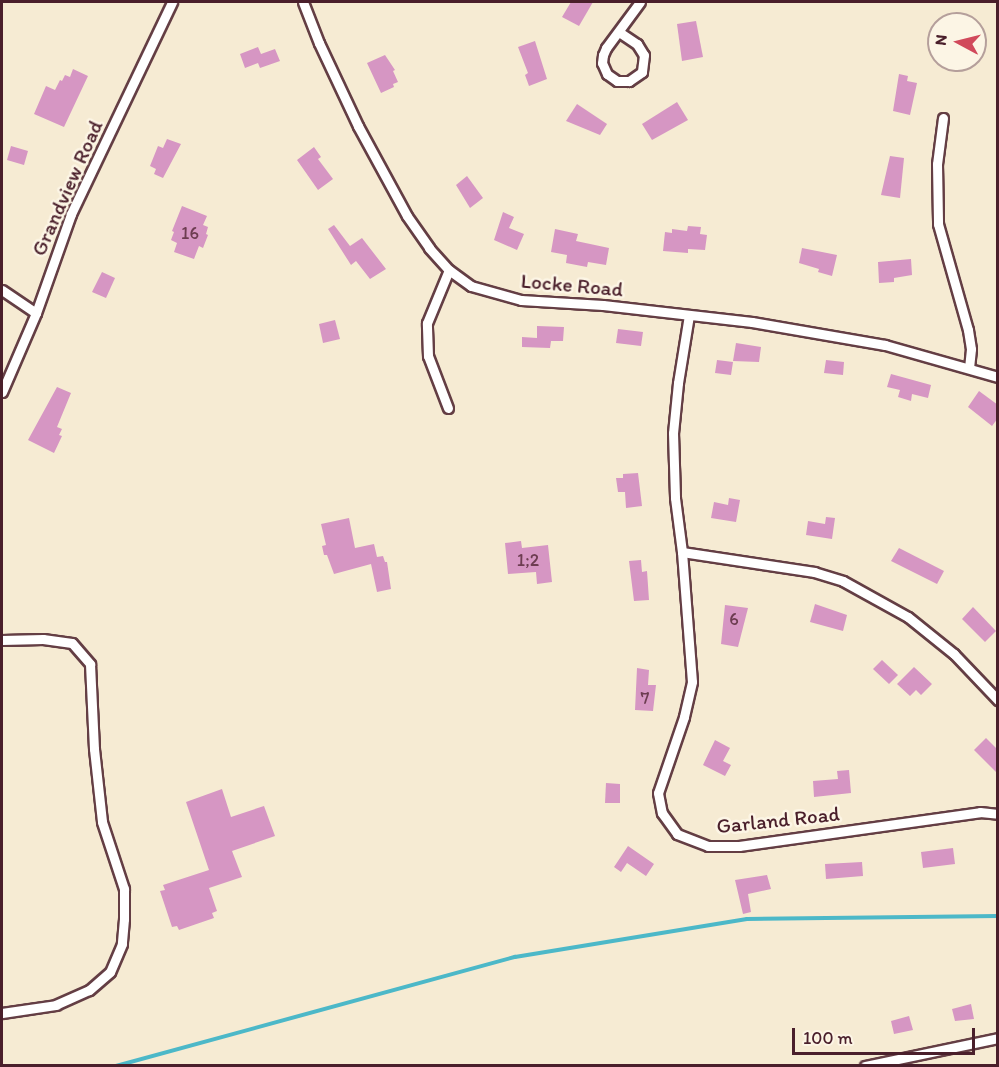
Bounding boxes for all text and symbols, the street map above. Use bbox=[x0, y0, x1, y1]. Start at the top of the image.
north arrow bbox=[927, 12, 987, 72]
text: N bbox=[931, 33, 951, 47]
street label: Grandview Road bbox=[26, 116, 108, 260]
house number: 16 bbox=[181, 222, 199, 244]
street label: Locke Road bbox=[520, 268, 624, 302]
house number: 1;2 bbox=[517, 549, 539, 571]
house number: 6 bbox=[729, 608, 739, 630]
house number: 7 bbox=[641, 687, 649, 709]
street label: Garland Road bbox=[715, 801, 841, 839]
scale bar bbox=[795, 1016, 978, 1054]
text: 100 m bbox=[803, 1027, 853, 1049]

